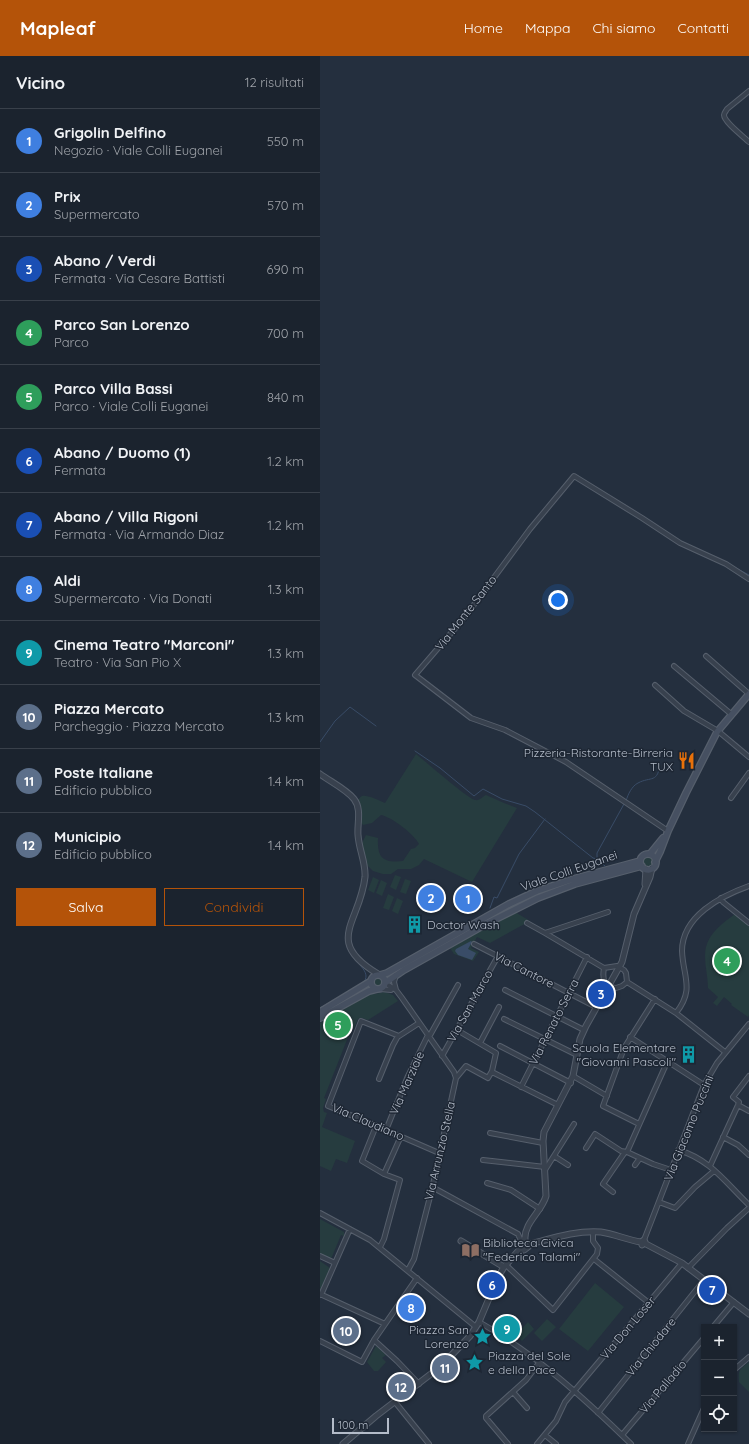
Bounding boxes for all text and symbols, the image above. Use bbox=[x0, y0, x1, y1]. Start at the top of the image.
text: Mapleaf bbox=[20, 16, 96, 40]
text: Home bbox=[464, 19, 503, 37]
text: Mappa bbox=[525, 19, 570, 37]
text: Chi siamo bbox=[592, 19, 656, 37]
text: Contatti bbox=[678, 19, 729, 37]
text: Vicino bbox=[16, 72, 65, 93]
text: 12 risultati bbox=[245, 74, 304, 90]
text: Grigolin Delfino bbox=[54, 123, 166, 142]
text: 1 bbox=[26, 133, 32, 149]
text: 550 m bbox=[267, 133, 304, 149]
text: Negozio · Viale Colli Euganei bbox=[54, 142, 223, 158]
text: Prix bbox=[54, 187, 80, 206]
text: 2 bbox=[25, 197, 33, 213]
text: 570 m bbox=[267, 197, 304, 213]
text: Supermercato bbox=[54, 206, 140, 222]
text: Abano / Verdi bbox=[54, 251, 155, 270]
text: 3 bbox=[26, 261, 32, 277]
text: 690 m bbox=[267, 261, 304, 277]
text: Fermata · Via Cesare Battisti bbox=[54, 270, 225, 286]
text: Parco San Lorenzo bbox=[54, 315, 190, 334]
text: 4 bbox=[25, 325, 33, 341]
text: 700 m bbox=[266, 325, 304, 341]
text: Parco bbox=[54, 334, 89, 350]
text: Parco Villa Bassi bbox=[54, 379, 173, 398]
text: 5 bbox=[25, 389, 33, 405]
text: 840 m bbox=[267, 389, 304, 405]
text: Parco · Viale Colli Euganei bbox=[54, 398, 208, 414]
text: Abano / Duomo (1) bbox=[54, 443, 190, 462]
text: 6 bbox=[25, 453, 33, 469]
text: 1.2 km bbox=[267, 453, 304, 469]
text: Fermata bbox=[54, 462, 106, 478]
text: Abano / Villa Rigoni bbox=[54, 507, 198, 526]
text: 7 bbox=[25, 517, 33, 533]
text: 1.2 km bbox=[267, 517, 304, 533]
text: Fermata · Via Armando Diaz bbox=[54, 526, 224, 542]
text: Aldi bbox=[54, 571, 80, 590]
street label: Via Monte Santo bbox=[432, 572, 500, 653]
text: 8 bbox=[25, 581, 33, 597]
text: 1.3 km bbox=[268, 581, 304, 597]
text: Supermercato · Via Donati bbox=[54, 590, 212, 606]
your location bbox=[548, 590, 568, 610]
text: Cinema Teatro "Marconi" bbox=[54, 635, 234, 654]
text: 9 bbox=[25, 645, 33, 661]
text: 1.3 km bbox=[268, 645, 304, 661]
text: Teatro · Via San Pio X bbox=[54, 654, 181, 670]
text: Piazza Mercato bbox=[54, 699, 164, 718]
text: 10 bbox=[22, 709, 36, 725]
text: 1.3 km bbox=[268, 709, 304, 725]
text: Parcheggio · Piazza Mercato bbox=[54, 718, 224, 734]
place label: Pizzeria-Ristorante-Birreria TUX bbox=[524, 745, 673, 774]
restaurant icon: Pizzeria-Ristorante-Birreria TUX bbox=[676, 750, 696, 770]
text: Poste Italiane bbox=[54, 763, 153, 782]
text: 11 bbox=[24, 773, 34, 789]
text: 1.4 km bbox=[268, 773, 304, 789]
text: Edificio pubblico bbox=[54, 782, 152, 798]
text: Municipio bbox=[54, 827, 121, 846]
text: 12 bbox=[23, 837, 35, 853]
text: 1.4 km bbox=[268, 837, 304, 853]
text: Edificio pubblico bbox=[54, 846, 152, 862]
street label: Viale Colli Euganei bbox=[518, 847, 619, 894]
pin: 2 bbox=[418, 883, 444, 913]
pin: 1 bbox=[455, 884, 481, 914]
button: Salva bbox=[16, 888, 156, 926]
button: Condividi bbox=[164, 888, 304, 926]
building icon: Doctor Wash bbox=[404, 915, 424, 935]
place label: Doctor Wash bbox=[427, 917, 500, 932]
pin: 4 bbox=[714, 946, 740, 976]
street label: Via Cantore bbox=[492, 948, 557, 991]
street label: Via San Marco bbox=[444, 967, 496, 1045]
street label: Via Renato Serra bbox=[525, 976, 582, 1067]
pin: 3 bbox=[588, 979, 614, 1009]
pin: 5 bbox=[325, 1010, 351, 1040]
place label: Scuola Elementare "Giovanni Pascoli" bbox=[572, 1040, 676, 1069]
building icon: Scuola Elementare "Giovanni Pascoli" bbox=[679, 1045, 699, 1065]
street label: Via Marziale bbox=[386, 1049, 427, 1117]
street label: Via Giacomo Puccini bbox=[660, 1073, 717, 1183]
street label: Via Claudiano bbox=[330, 1100, 407, 1143]
street label: Via Arrunzio Stella bbox=[421, 1100, 458, 1202]
place label: Biblioteca Civica "Federico Talami" bbox=[483, 1235, 581, 1264]
library icon: Biblioteca Civica "Federico Talami" bbox=[460, 1240, 480, 1260]
pin: 6 bbox=[479, 1270, 505, 1300]
pin: 7 bbox=[699, 1275, 725, 1305]
pin: 8 bbox=[398, 1293, 424, 1323]
street label: Via Don Loser bbox=[597, 1293, 659, 1362]
pin: 9 bbox=[494, 1314, 520, 1344]
street label: Via Chiodare bbox=[622, 1314, 679, 1379]
pin: 10 bbox=[333, 1316, 359, 1346]
place label: Piazza San Lorenzo bbox=[409, 1322, 469, 1351]
map controls bbox=[701, 1324, 737, 1432]
button: + bbox=[701, 1324, 737, 1360]
place icon: Piazza San Lorenzo bbox=[472, 1327, 492, 1347]
place label: Piazza del Sole e della Pace bbox=[488, 1348, 571, 1377]
pin: 11 bbox=[432, 1353, 458, 1383]
place icon: Piazza del Sole e della Pace bbox=[465, 1353, 485, 1373]
street label: Via Palladio bbox=[636, 1357, 689, 1417]
button: − bbox=[701, 1360, 737, 1396]
pin: 12 bbox=[388, 1372, 414, 1402]
button: locate bbox=[701, 1396, 737, 1432]
scale bar bbox=[332, 1416, 389, 1435]
text: 100 m bbox=[338, 1418, 368, 1432]

